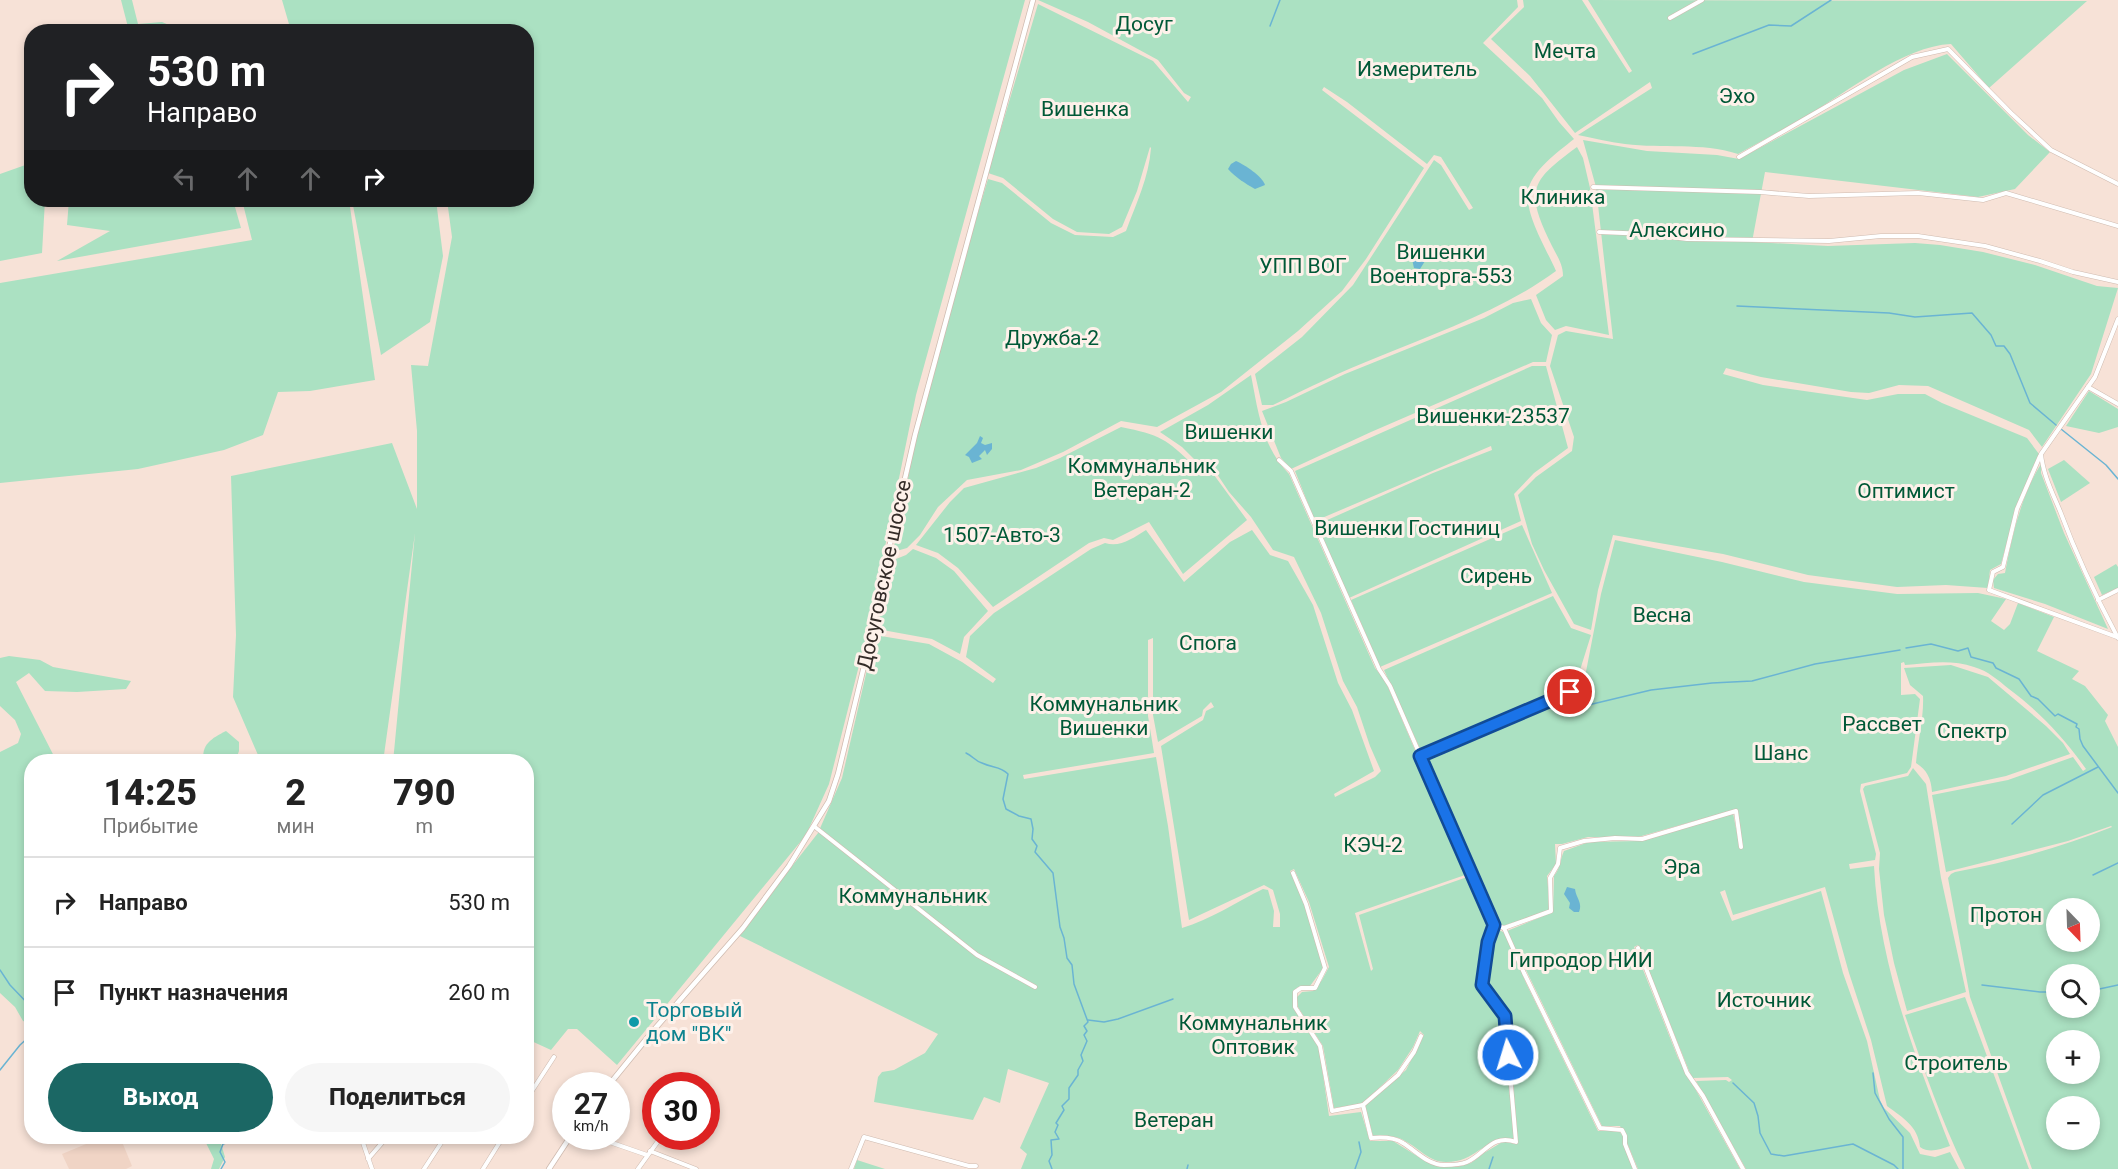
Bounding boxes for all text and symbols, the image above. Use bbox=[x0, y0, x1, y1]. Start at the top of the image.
park label: Досуг bbox=[1115, 12, 1173, 36]
park label: Мечта bbox=[1534, 39, 1596, 63]
text: 530 m bbox=[147, 47, 266, 96]
icon: right bbox=[48, 48, 126, 126]
park label: Измеритель bbox=[1357, 57, 1477, 81]
park label: Эхо bbox=[1719, 84, 1755, 108]
text: Направо bbox=[147, 97, 257, 129]
park label: Вишенка bbox=[1041, 97, 1129, 121]
icon: left bbox=[168, 162, 201, 195]
icon: ahead bbox=[231, 162, 264, 195]
icon: ahead bbox=[294, 162, 327, 195]
icon: right bbox=[357, 162, 390, 195]
park label: Клиника bbox=[1521, 185, 1605, 209]
park label: Алексино bbox=[1629, 218, 1725, 242]
park label: Вишенки Военторга-553 bbox=[1369, 240, 1513, 288]
park label: УПП ВОГ bbox=[1259, 254, 1347, 278]
park label: Дружба-2 bbox=[1005, 326, 1099, 350]
park label: Вишенки-23537 bbox=[1416, 404, 1570, 428]
park label: Вишенки bbox=[1185, 420, 1273, 444]
park label: Коммунальник Ветеран-2 bbox=[1068, 454, 1217, 502]
street label: Досуговское шоссе bbox=[852, 478, 916, 672]
park label: Оптимист bbox=[1857, 479, 1955, 503]
park label: Вишенки Гостиниц bbox=[1314, 516, 1500, 540]
park label: 1507-Авто-3 bbox=[943, 523, 1061, 547]
park label: Сирень bbox=[1460, 564, 1532, 588]
park label: Весна bbox=[1633, 603, 1691, 627]
park label: Спога bbox=[1179, 631, 1237, 655]
pin bbox=[1544, 666, 1595, 717]
icon: arrive bbox=[1553, 675, 1586, 708]
park label: Коммунальник Вишенки bbox=[1030, 692, 1179, 740]
park label: Рассвет bbox=[1842, 712, 1922, 736]
park label: Спектр bbox=[1937, 719, 2007, 743]
park label: Шанс bbox=[1754, 741, 1808, 765]
text: 14:25 bbox=[104, 772, 197, 814]
text: 2 bbox=[285, 772, 306, 814]
text: 790 bbox=[393, 772, 455, 814]
text: Прибытие bbox=[103, 814, 198, 838]
text: мин bbox=[277, 814, 315, 838]
text: m bbox=[415, 814, 433, 838]
park label: КЭЧ-2 bbox=[1343, 833, 1403, 857]
park label: Эра bbox=[1663, 855, 1701, 879]
park label: Коммунальник bbox=[839, 884, 988, 908]
icon: right bbox=[48, 886, 81, 919]
text: Направо bbox=[99, 890, 188, 915]
text: 530 m bbox=[448, 890, 510, 915]
north arrow bbox=[2046, 898, 2100, 952]
map controls bbox=[2046, 898, 2100, 1150]
park label: Протон bbox=[1970, 903, 2042, 927]
park label: Гипродор НИИ bbox=[1509, 948, 1653, 972]
button: search bbox=[2046, 964, 2100, 1018]
icon: arrive bbox=[48, 976, 81, 1009]
text: Пункт назначения bbox=[99, 980, 288, 1005]
text: 260 m bbox=[448, 980, 510, 1005]
park label: Источник bbox=[1717, 988, 1812, 1012]
place label: Торговый дом "ВК" bbox=[646, 998, 742, 1046]
park label: Коммунальник Оптовик bbox=[1179, 1011, 1328, 1059]
marker: Торговый дом "ВК" bbox=[627, 1015, 641, 1029]
position arrow bbox=[1476, 1023, 1540, 1087]
button: + bbox=[2046, 1030, 2100, 1084]
park label: Строитель bbox=[1904, 1051, 2008, 1075]
button: Выход bbox=[48, 1063, 273, 1132]
button: Поделиться bbox=[285, 1063, 510, 1132]
speed limit sign: 30 bbox=[642, 1072, 720, 1150]
text: 27 bbox=[574, 1086, 608, 1121]
button: − bbox=[2046, 1096, 2100, 1150]
park label: Ветеран bbox=[1134, 1108, 1214, 1132]
text: km/h bbox=[573, 1117, 609, 1135]

